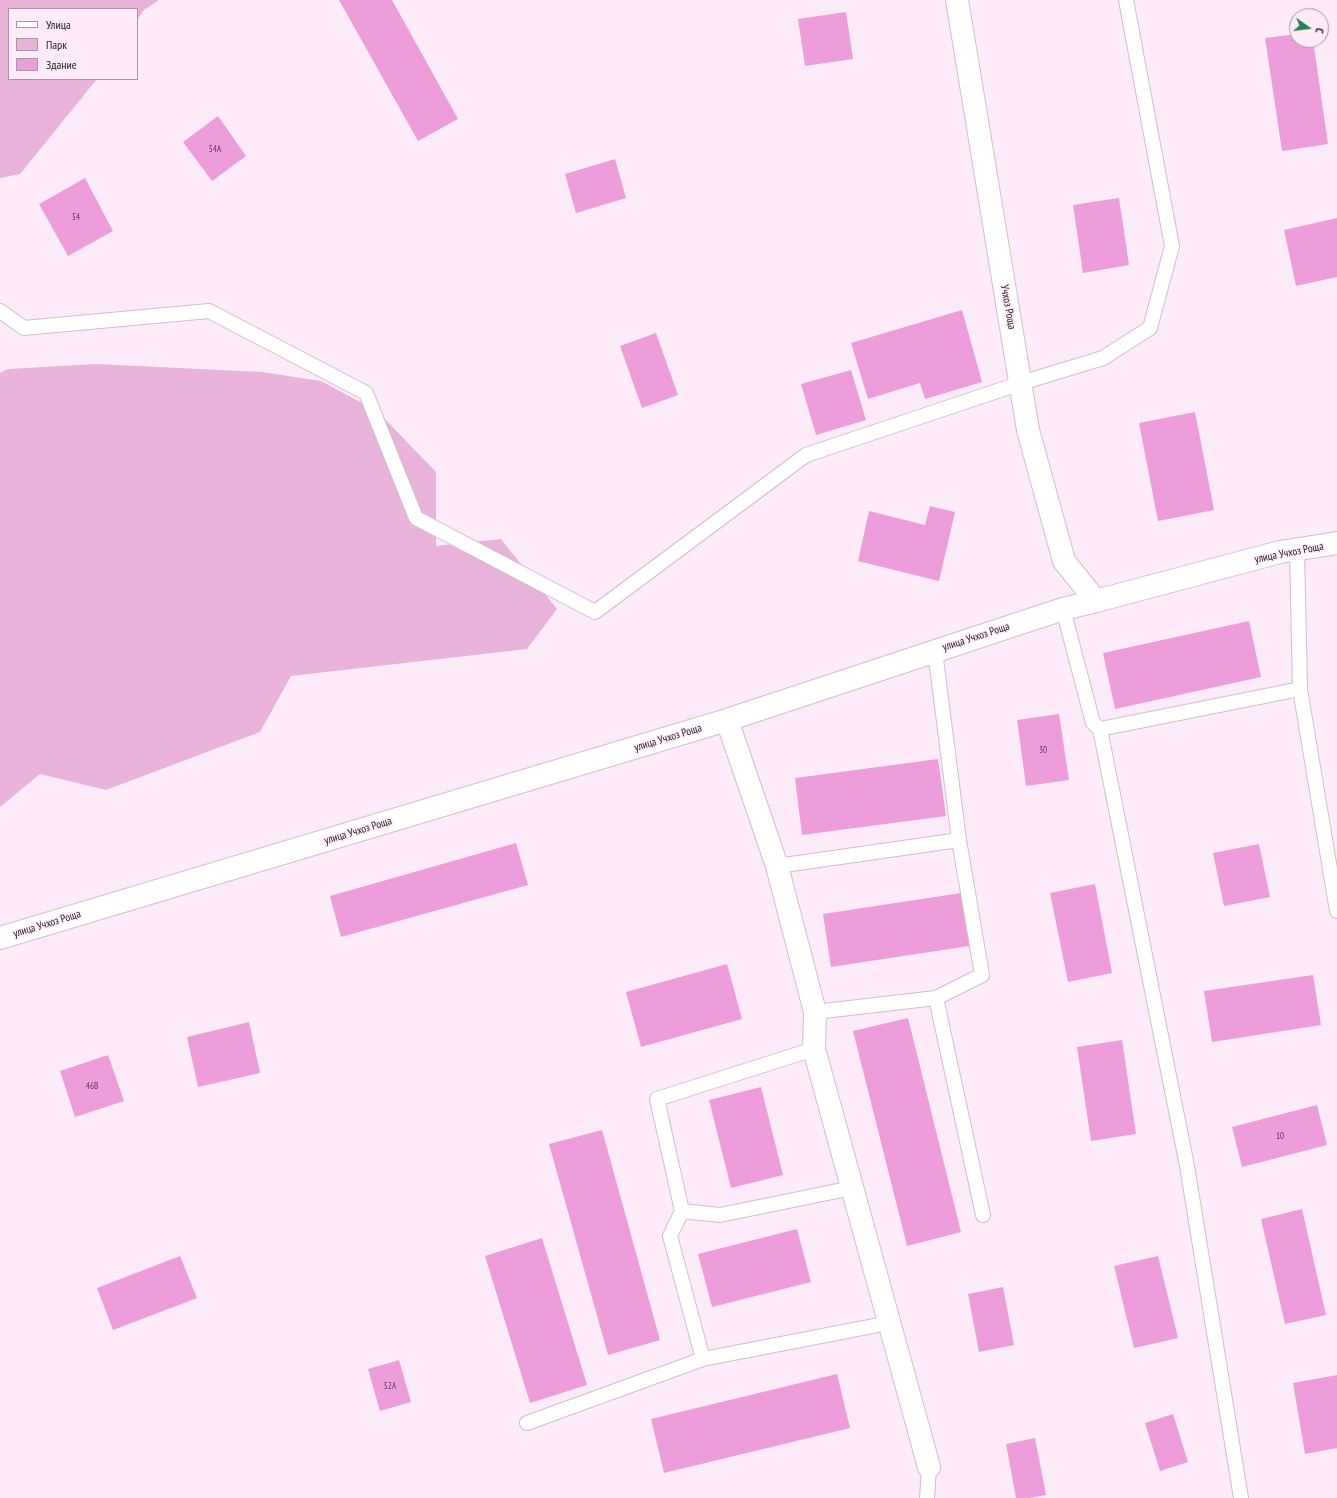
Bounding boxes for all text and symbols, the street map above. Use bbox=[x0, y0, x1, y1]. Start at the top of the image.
legend bbox=[8, 8, 138, 80]
north arrow bbox=[1289, 8, 1329, 48]
text: Улица bbox=[46, 17, 71, 32]
text: С bbox=[1312, 27, 1327, 35]
text: Парк bbox=[46, 37, 67, 52]
text: Здание bbox=[46, 57, 77, 72]
house number: 54А bbox=[209, 144, 221, 154]
house number: 54 bbox=[72, 212, 80, 222]
street label: Учхоз Роща bbox=[998, 284, 1018, 330]
street label: улица Учхоз Роща bbox=[1253, 540, 1325, 566]
street label: улица Учхоз Роща bbox=[941, 620, 1011, 654]
street label: улица Учхоз Роща bbox=[633, 721, 703, 755]
house number: 30 bbox=[1039, 745, 1047, 755]
street label: улица Учхоз Роща bbox=[323, 814, 393, 848]
street label: улица Учхоз Роща bbox=[12, 907, 82, 941]
house number: 46В bbox=[86, 1081, 98, 1091]
house number: 10 bbox=[1276, 1131, 1284, 1141]
house number: 52А bbox=[384, 1381, 396, 1391]

